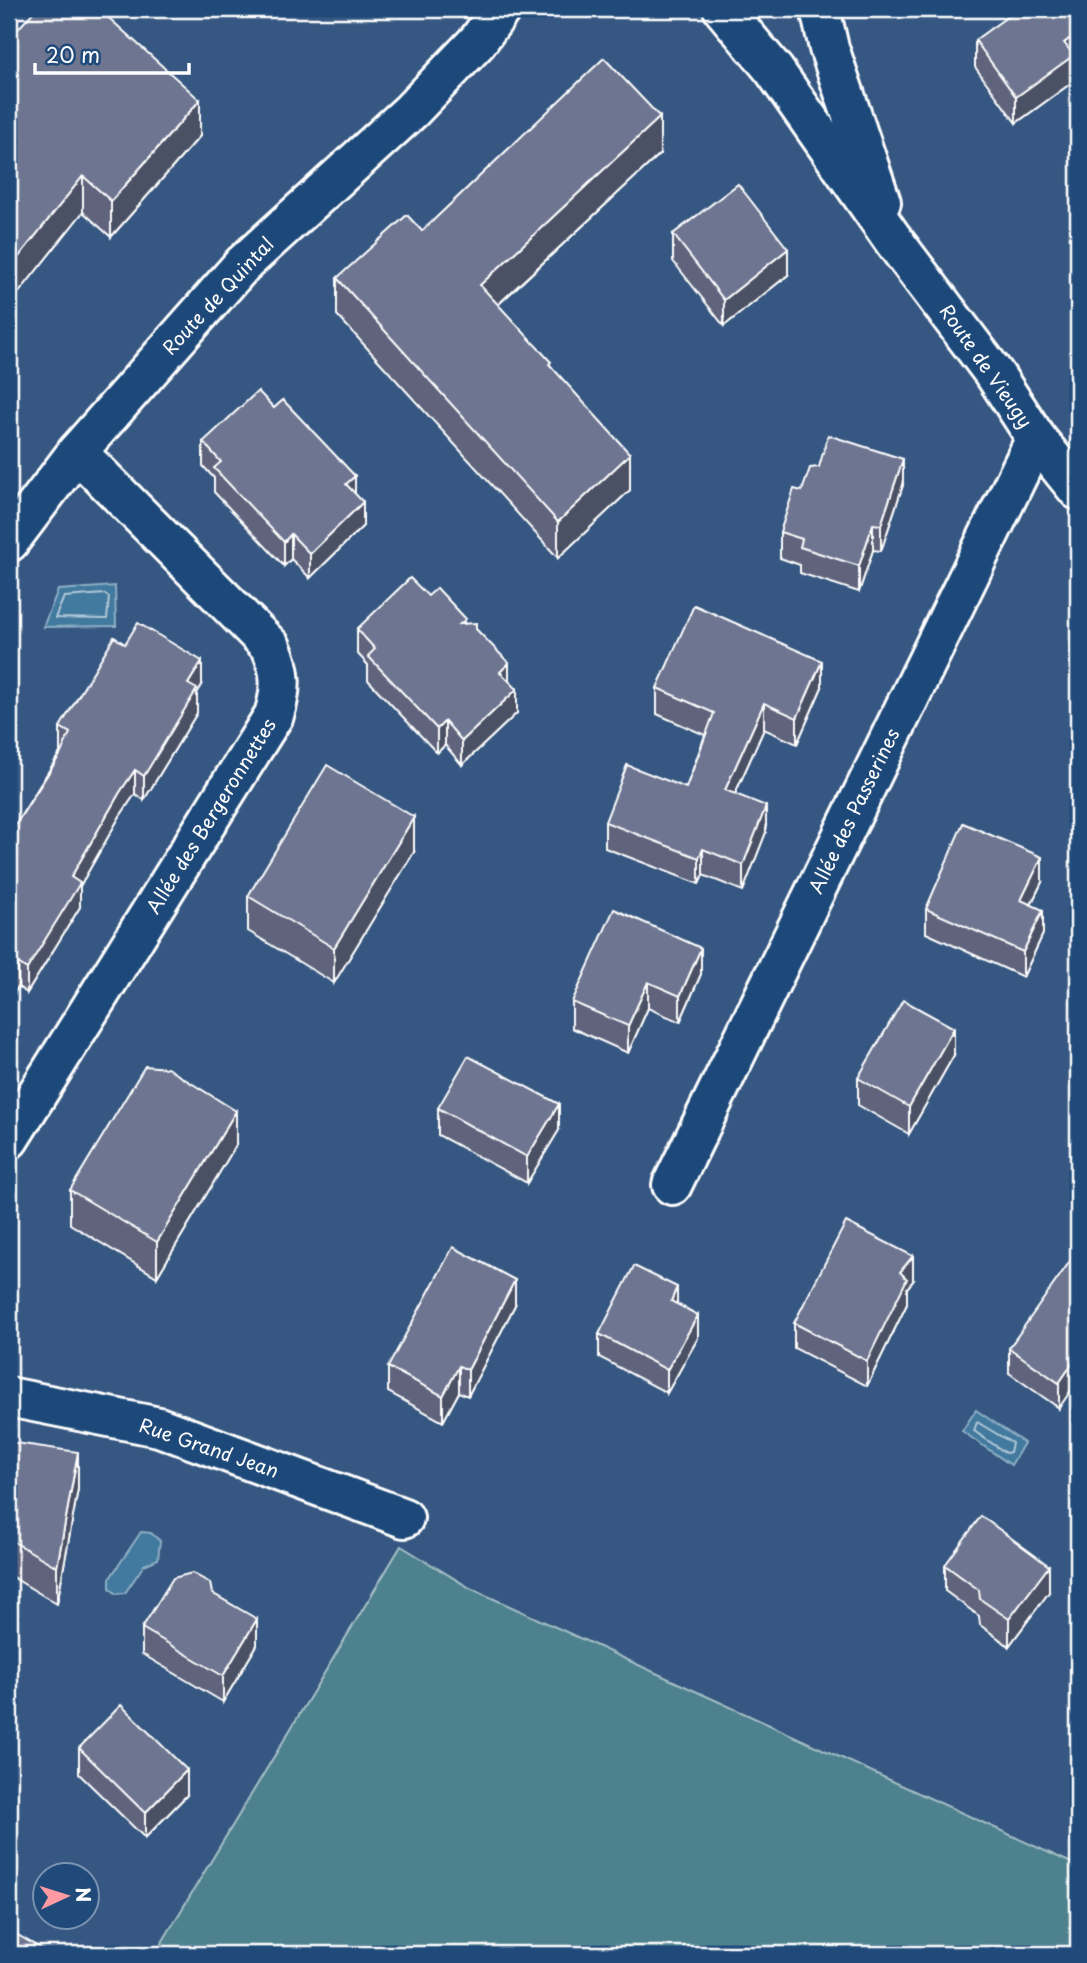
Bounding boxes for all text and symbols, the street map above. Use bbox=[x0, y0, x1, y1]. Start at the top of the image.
scale bar bbox=[35, 32, 189, 76]
text: 20 m bbox=[46, 38, 100, 70]
street label: Route de Quintal bbox=[155, 230, 279, 361]
street label: Route de Vieugy bbox=[934, 298, 1040, 433]
street label: Allée des Bergeronnettes bbox=[138, 712, 282, 919]
street label: Allée des Passerines bbox=[801, 723, 905, 898]
street label: Rue Grand Jean bbox=[136, 1410, 283, 1484]
north arrow bbox=[32, 1862, 102, 1932]
text: N bbox=[69, 1886, 98, 1903]

